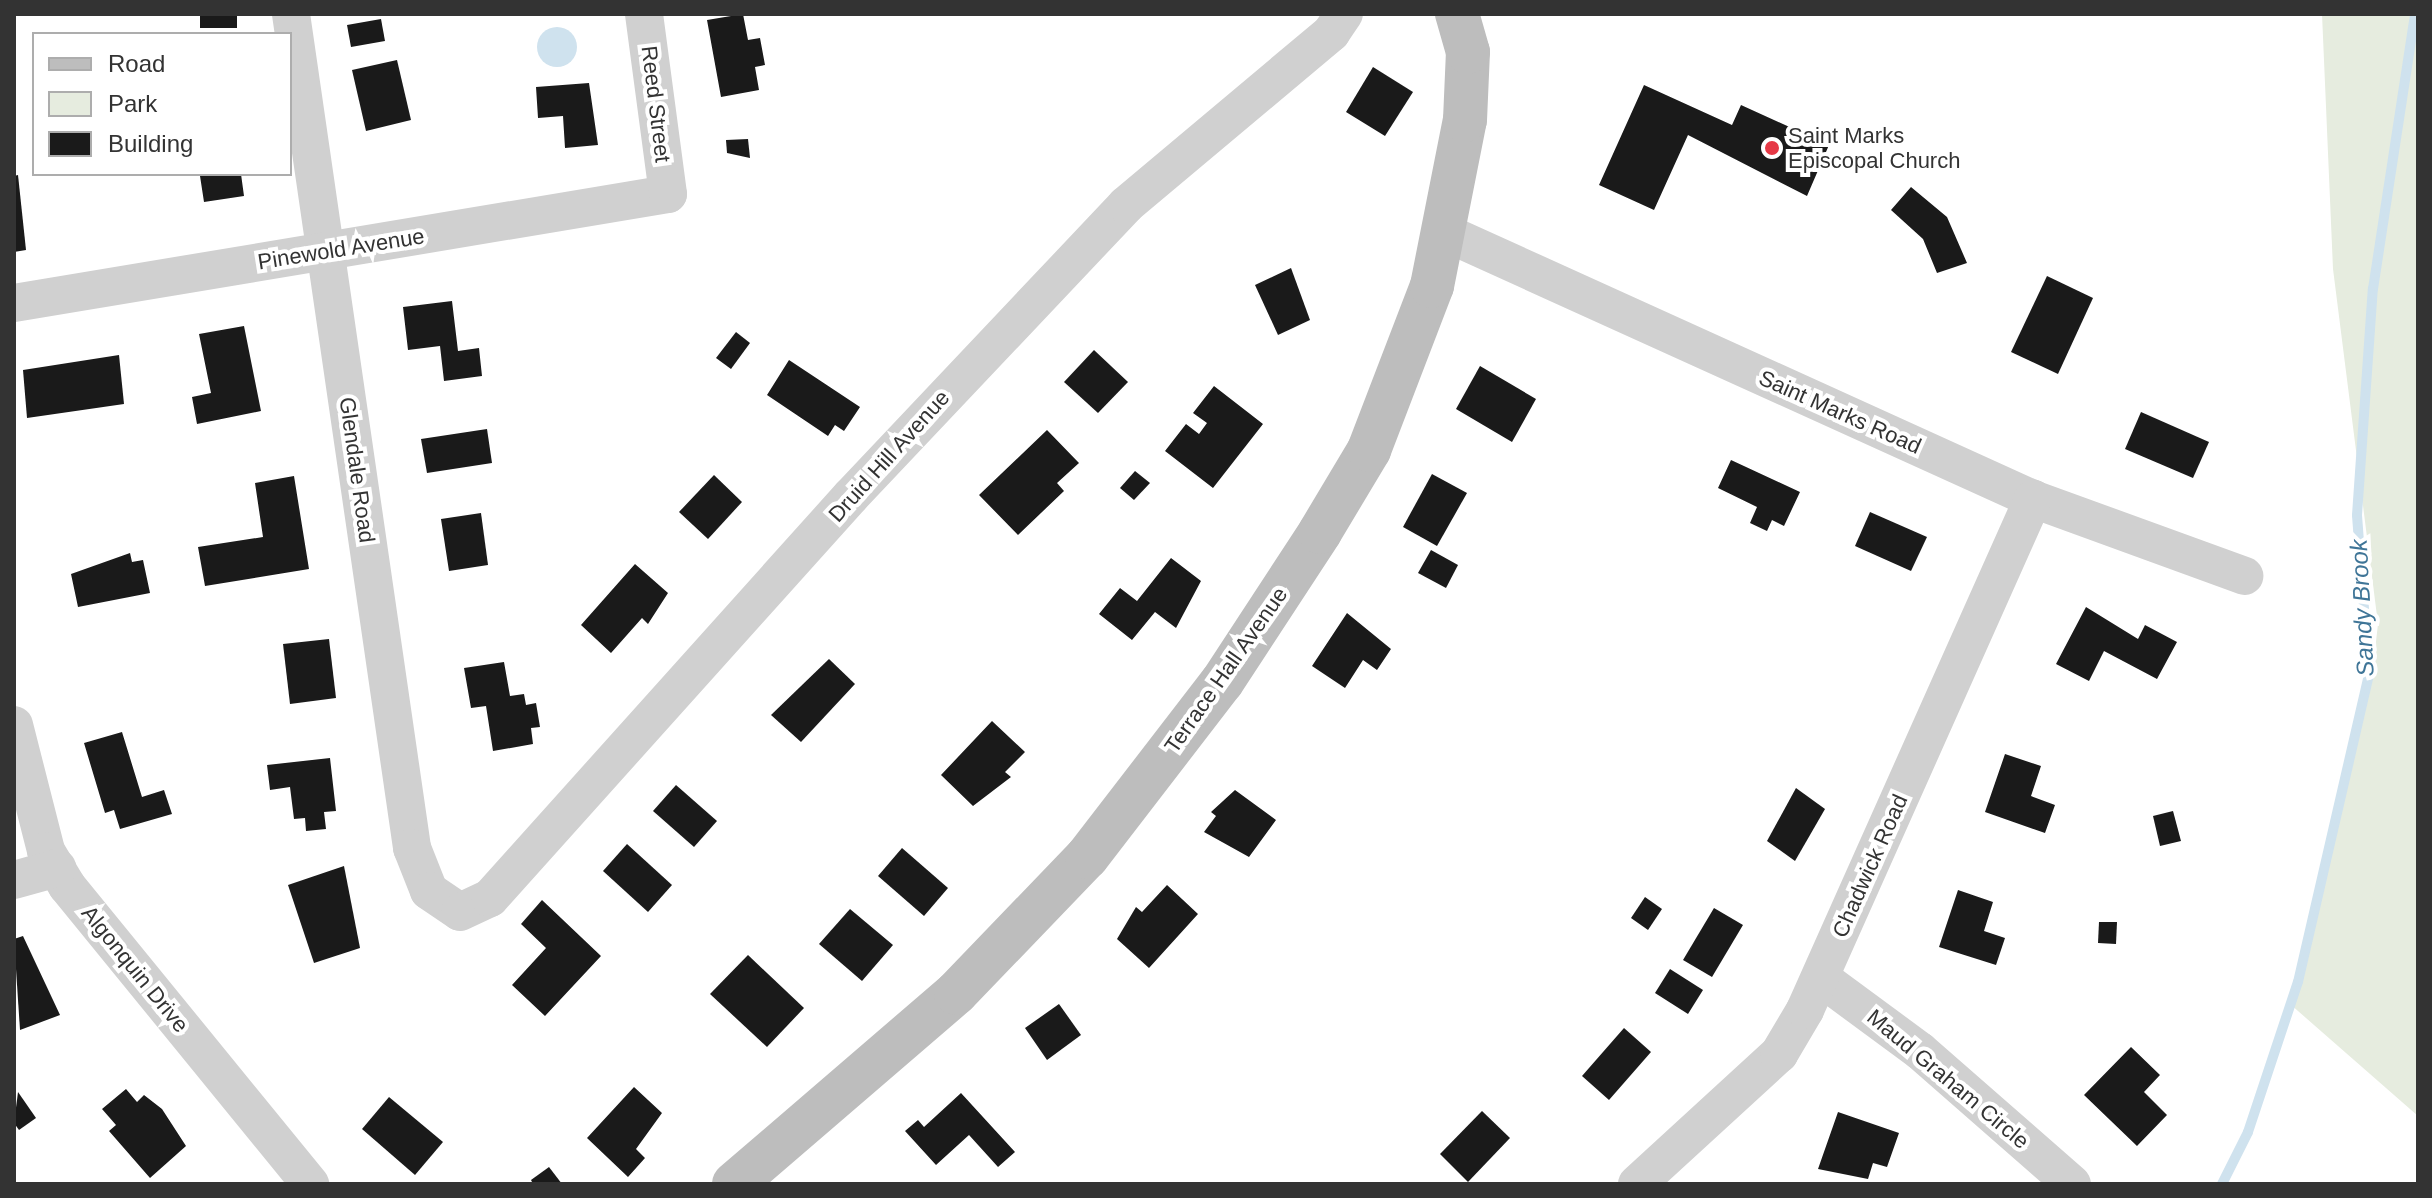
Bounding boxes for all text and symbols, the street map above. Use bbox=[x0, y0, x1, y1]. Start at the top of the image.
legend bbox=[32, 32, 292, 176]
street label: Reed Street bbox=[636, 44, 676, 164]
text: Road bbox=[108, 50, 165, 77]
text: Park bbox=[108, 90, 157, 117]
place label: Saint Marks Episcopal Church bbox=[1788, 122, 1960, 174]
text: Building bbox=[108, 130, 193, 157]
marker: Saint Marks Episcopal Church bbox=[1763, 139, 1781, 157]
street label: Pinewold Avenue bbox=[255, 223, 427, 275]
street label: Saint Marks Road bbox=[1755, 364, 1925, 460]
street label: Druid Hill Avenue bbox=[822, 384, 956, 528]
street label: Glendale Road bbox=[334, 395, 380, 545]
water label: Sandy Brook bbox=[2344, 539, 2380, 677]
street label: Terrace Hall Avenue bbox=[1158, 581, 1294, 759]
street label: Chadwick Road bbox=[1827, 790, 1913, 942]
street label: Algonquin Drive bbox=[76, 900, 194, 1038]
street label: Maud Graham Circle bbox=[1862, 1004, 2034, 1154]

